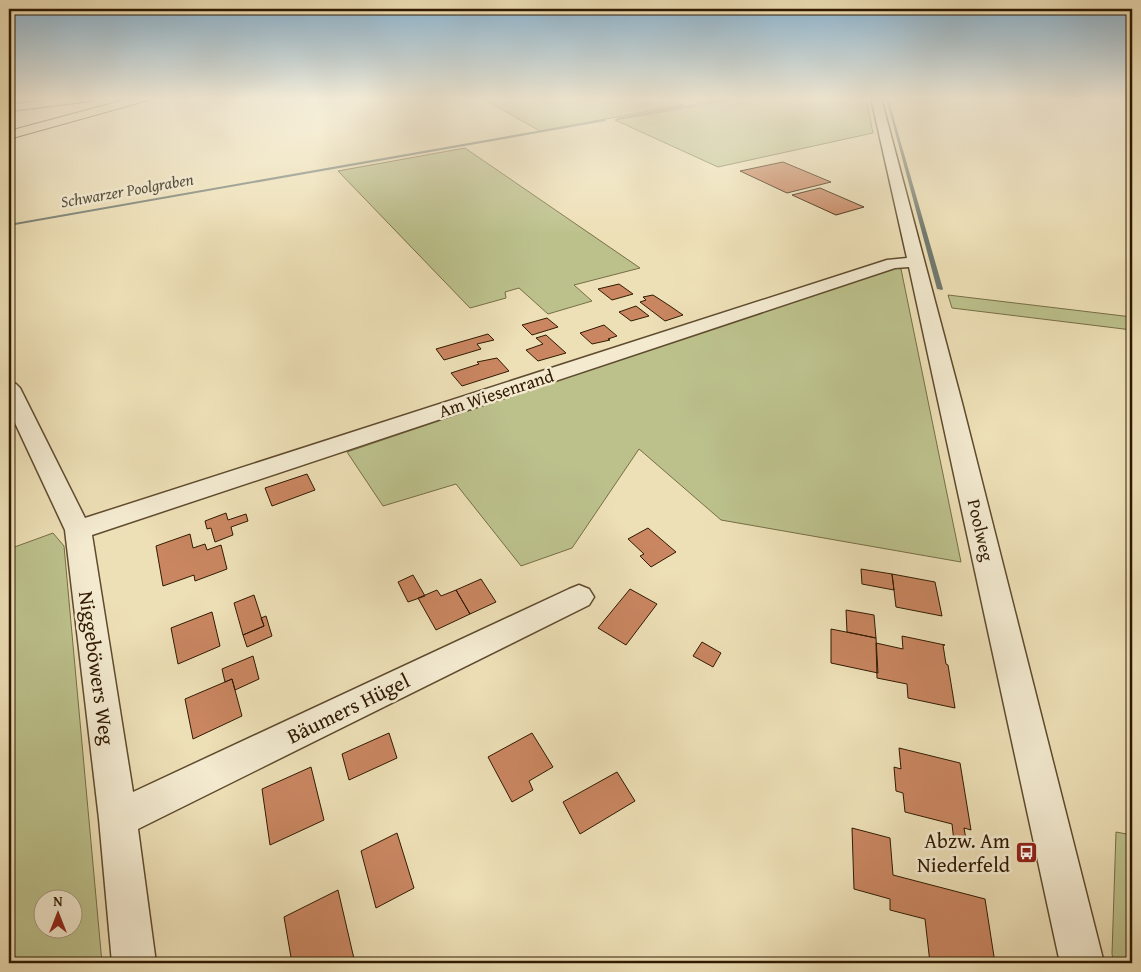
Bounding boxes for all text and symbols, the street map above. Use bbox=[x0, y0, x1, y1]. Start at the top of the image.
water label: Schwarzer Poolgraben bbox=[59, 166, 195, 214]
street label: Am Wiesenrand bbox=[435, 362, 557, 424]
street label: Poolweg bbox=[961, 496, 1001, 564]
street label: Niggeböwers Weg bbox=[71, 589, 123, 748]
street label: Bäumers Hügel bbox=[281, 665, 415, 751]
place label: Abzw. Am Niederfeld bbox=[917, 825, 1011, 880]
bus stop icon: Abzw. Am Niederfeld bbox=[1014, 840, 1038, 864]
north arrow bbox=[32, 890, 82, 940]
text: N bbox=[53, 891, 63, 911]

